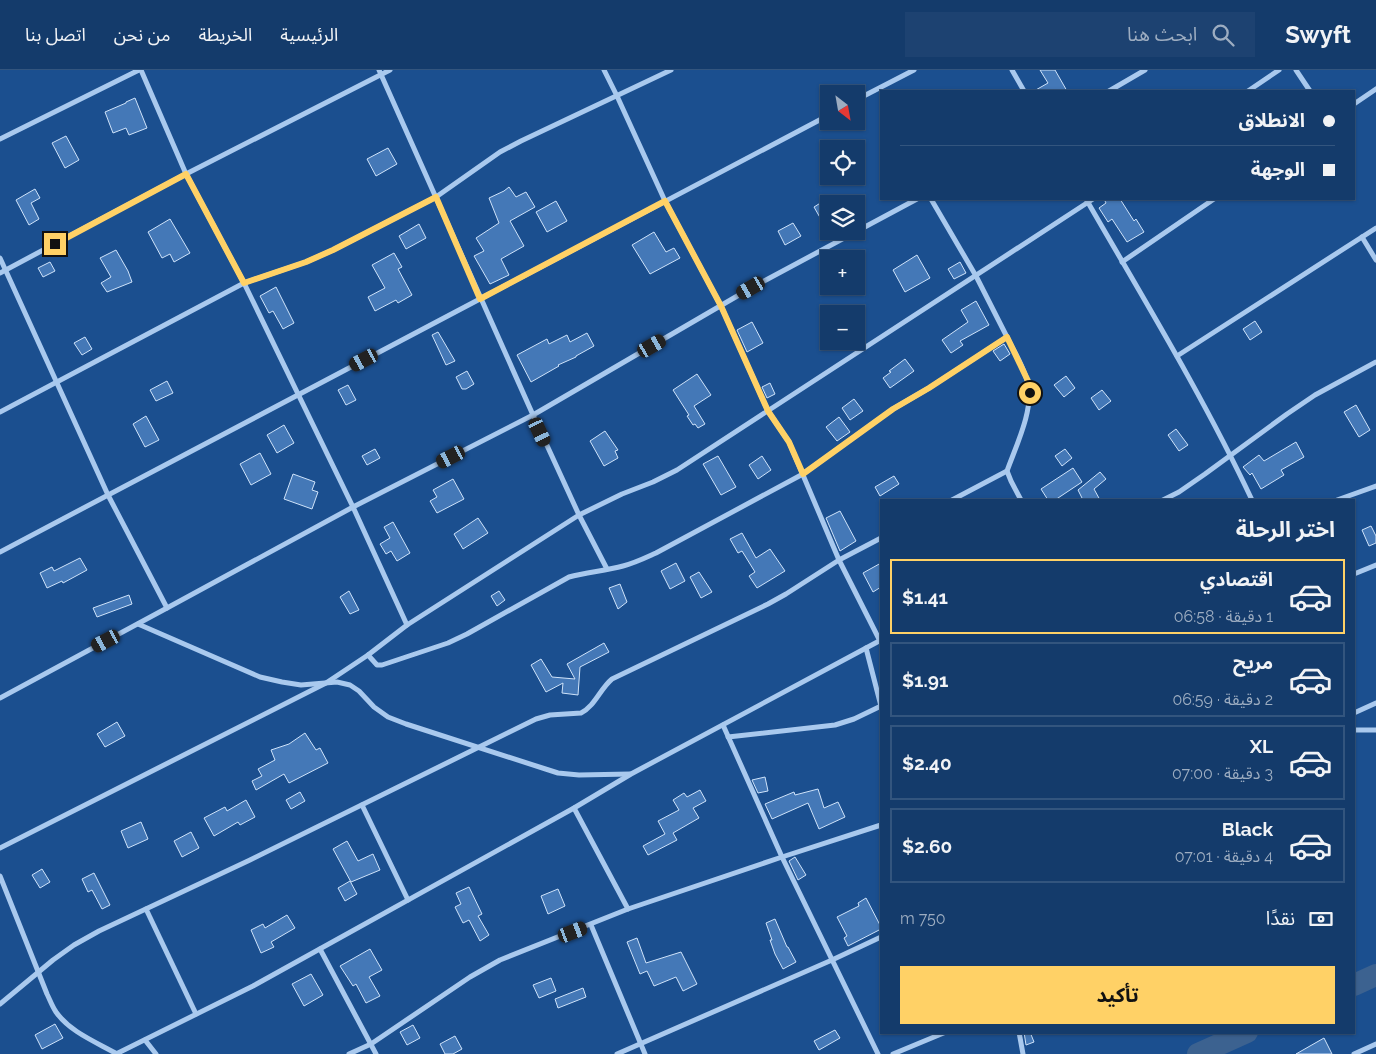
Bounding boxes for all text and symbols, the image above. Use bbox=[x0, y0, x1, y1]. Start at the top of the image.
search box bbox=[905, 12, 1255, 57]
text: Swyft bbox=[1285, 20, 1351, 49]
icon: search bbox=[1209, 21, 1237, 49]
text: ابحث هنا bbox=[1127, 23, 1197, 45]
text: اتصل بنا bbox=[25, 24, 86, 45]
text: من نحن bbox=[114, 24, 170, 45]
text: الخريطة bbox=[198, 24, 252, 45]
text: الرئيسية bbox=[280, 24, 338, 45]
north arrow bbox=[820, 85, 865, 130]
map controls bbox=[820, 85, 865, 350]
text: الانطلاق bbox=[1239, 109, 1305, 131]
button: locate bbox=[820, 140, 865, 185]
text: الوجهة bbox=[1251, 158, 1305, 180]
button: layers bbox=[820, 195, 865, 240]
route end bbox=[44, 233, 66, 255]
button: + bbox=[820, 250, 865, 295]
car bbox=[734, 274, 767, 302]
button: − bbox=[820, 305, 865, 350]
car bbox=[635, 332, 668, 360]
car bbox=[347, 346, 380, 374]
route start bbox=[1019, 382, 1041, 404]
car bbox=[526, 415, 553, 449]
car bbox=[434, 444, 467, 470]
text: اختر الرحلة bbox=[1236, 516, 1335, 542]
text: اقتصادي bbox=[1200, 568, 1273, 590]
icon: car bbox=[1288, 574, 1333, 619]
text: $1.41 bbox=[902, 586, 948, 608]
text: 1 دقيقة · 06:58 bbox=[1174, 607, 1273, 626]
car bbox=[89, 627, 122, 655]
text: مريح bbox=[1233, 651, 1273, 673]
icon: car bbox=[1288, 657, 1333, 702]
text: $1.91 bbox=[902, 669, 948, 691]
text: 2 دقيقة · 06:59 bbox=[1172, 690, 1273, 709]
text: XL bbox=[1250, 735, 1273, 757]
icon: car bbox=[1288, 740, 1333, 785]
text: $2.40 bbox=[902, 752, 952, 774]
text: 3 دقيقة · 07:00 bbox=[1172, 764, 1273, 783]
text: Black bbox=[1222, 818, 1273, 840]
icon: car bbox=[1288, 823, 1333, 868]
text: $2.60 bbox=[902, 835, 952, 857]
text: 4 دقيقة · 07:01 bbox=[1175, 847, 1273, 866]
icon: cash bbox=[1307, 905, 1335, 933]
text: نقدًا bbox=[1266, 907, 1295, 929]
text: 750 m bbox=[900, 909, 946, 928]
car bbox=[556, 920, 589, 944]
button: تأكيد bbox=[900, 966, 1335, 1024]

